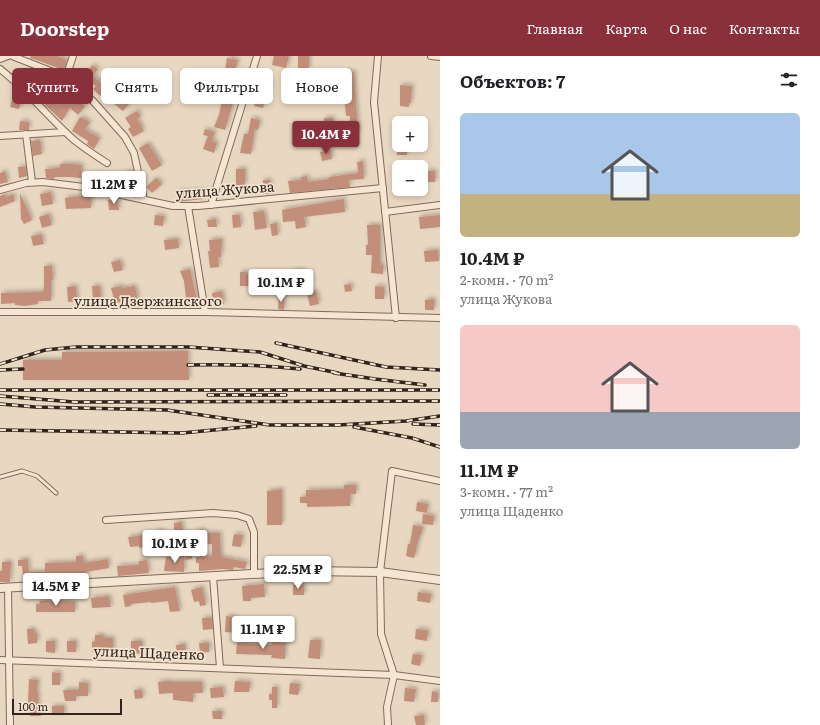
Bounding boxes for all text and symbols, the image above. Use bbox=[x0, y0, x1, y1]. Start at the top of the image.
text: Doorstep bbox=[20, 14, 109, 42]
text: Главная bbox=[527, 18, 583, 38]
text: Карта bbox=[605, 18, 647, 38]
text: О нас bbox=[669, 18, 707, 38]
text: Контакты bbox=[729, 18, 800, 38]
chip: Купить bbox=[12, 68, 93, 104]
chip: Снять bbox=[101, 68, 172, 104]
chip: Фильтры bbox=[180, 68, 273, 104]
chip: Новое bbox=[281, 68, 352, 104]
text: Объектов: 7 bbox=[460, 68, 565, 93]
icon: filters bbox=[778, 69, 800, 91]
map controls bbox=[392, 116, 428, 196]
button: + bbox=[392, 116, 428, 152]
pin: 10.4M ₽ bbox=[289, 121, 363, 155]
text: 10.4M ₽ bbox=[301, 124, 351, 143]
icon: home bbox=[594, 139, 666, 211]
button: − bbox=[392, 160, 428, 196]
pin: 11.2M ₽ bbox=[77, 171, 151, 205]
text: 11.2M ₽ bbox=[91, 174, 137, 193]
street label: улица Жукова bbox=[175, 176, 276, 202]
text: 10.4M ₽ bbox=[460, 245, 524, 270]
pin: 10.1M ₽ bbox=[244, 269, 318, 303]
text: 2-комн. · 70 m² bbox=[460, 270, 554, 289]
text: 10.1M ₽ bbox=[257, 272, 305, 291]
text: улица Жукова bbox=[460, 289, 552, 308]
street label: улица Дзержинского bbox=[74, 290, 222, 310]
icon: home bbox=[594, 351, 666, 423]
text: 11.1M ₽ bbox=[460, 457, 518, 482]
text: 3-комн. · 77 m² bbox=[460, 482, 553, 501]
text: улица Щаденко bbox=[460, 501, 563, 520]
pin: 10.1M ₽ bbox=[138, 530, 212, 564]
text: 10.1M ₽ bbox=[151, 533, 199, 552]
pin: 22.5M ₽ bbox=[261, 556, 335, 590]
text: 22.5M ₽ bbox=[273, 559, 323, 578]
pin: 14.5M ₽ bbox=[19, 573, 93, 607]
text: 14.5M ₽ bbox=[32, 576, 80, 595]
pin: 11.1M ₽ bbox=[226, 616, 300, 650]
text: 11.1M ₽ bbox=[241, 619, 285, 638]
street label: улица Щаденко bbox=[93, 640, 205, 664]
scale bar bbox=[12, 697, 122, 716]
text: 100 m bbox=[18, 698, 48, 714]

